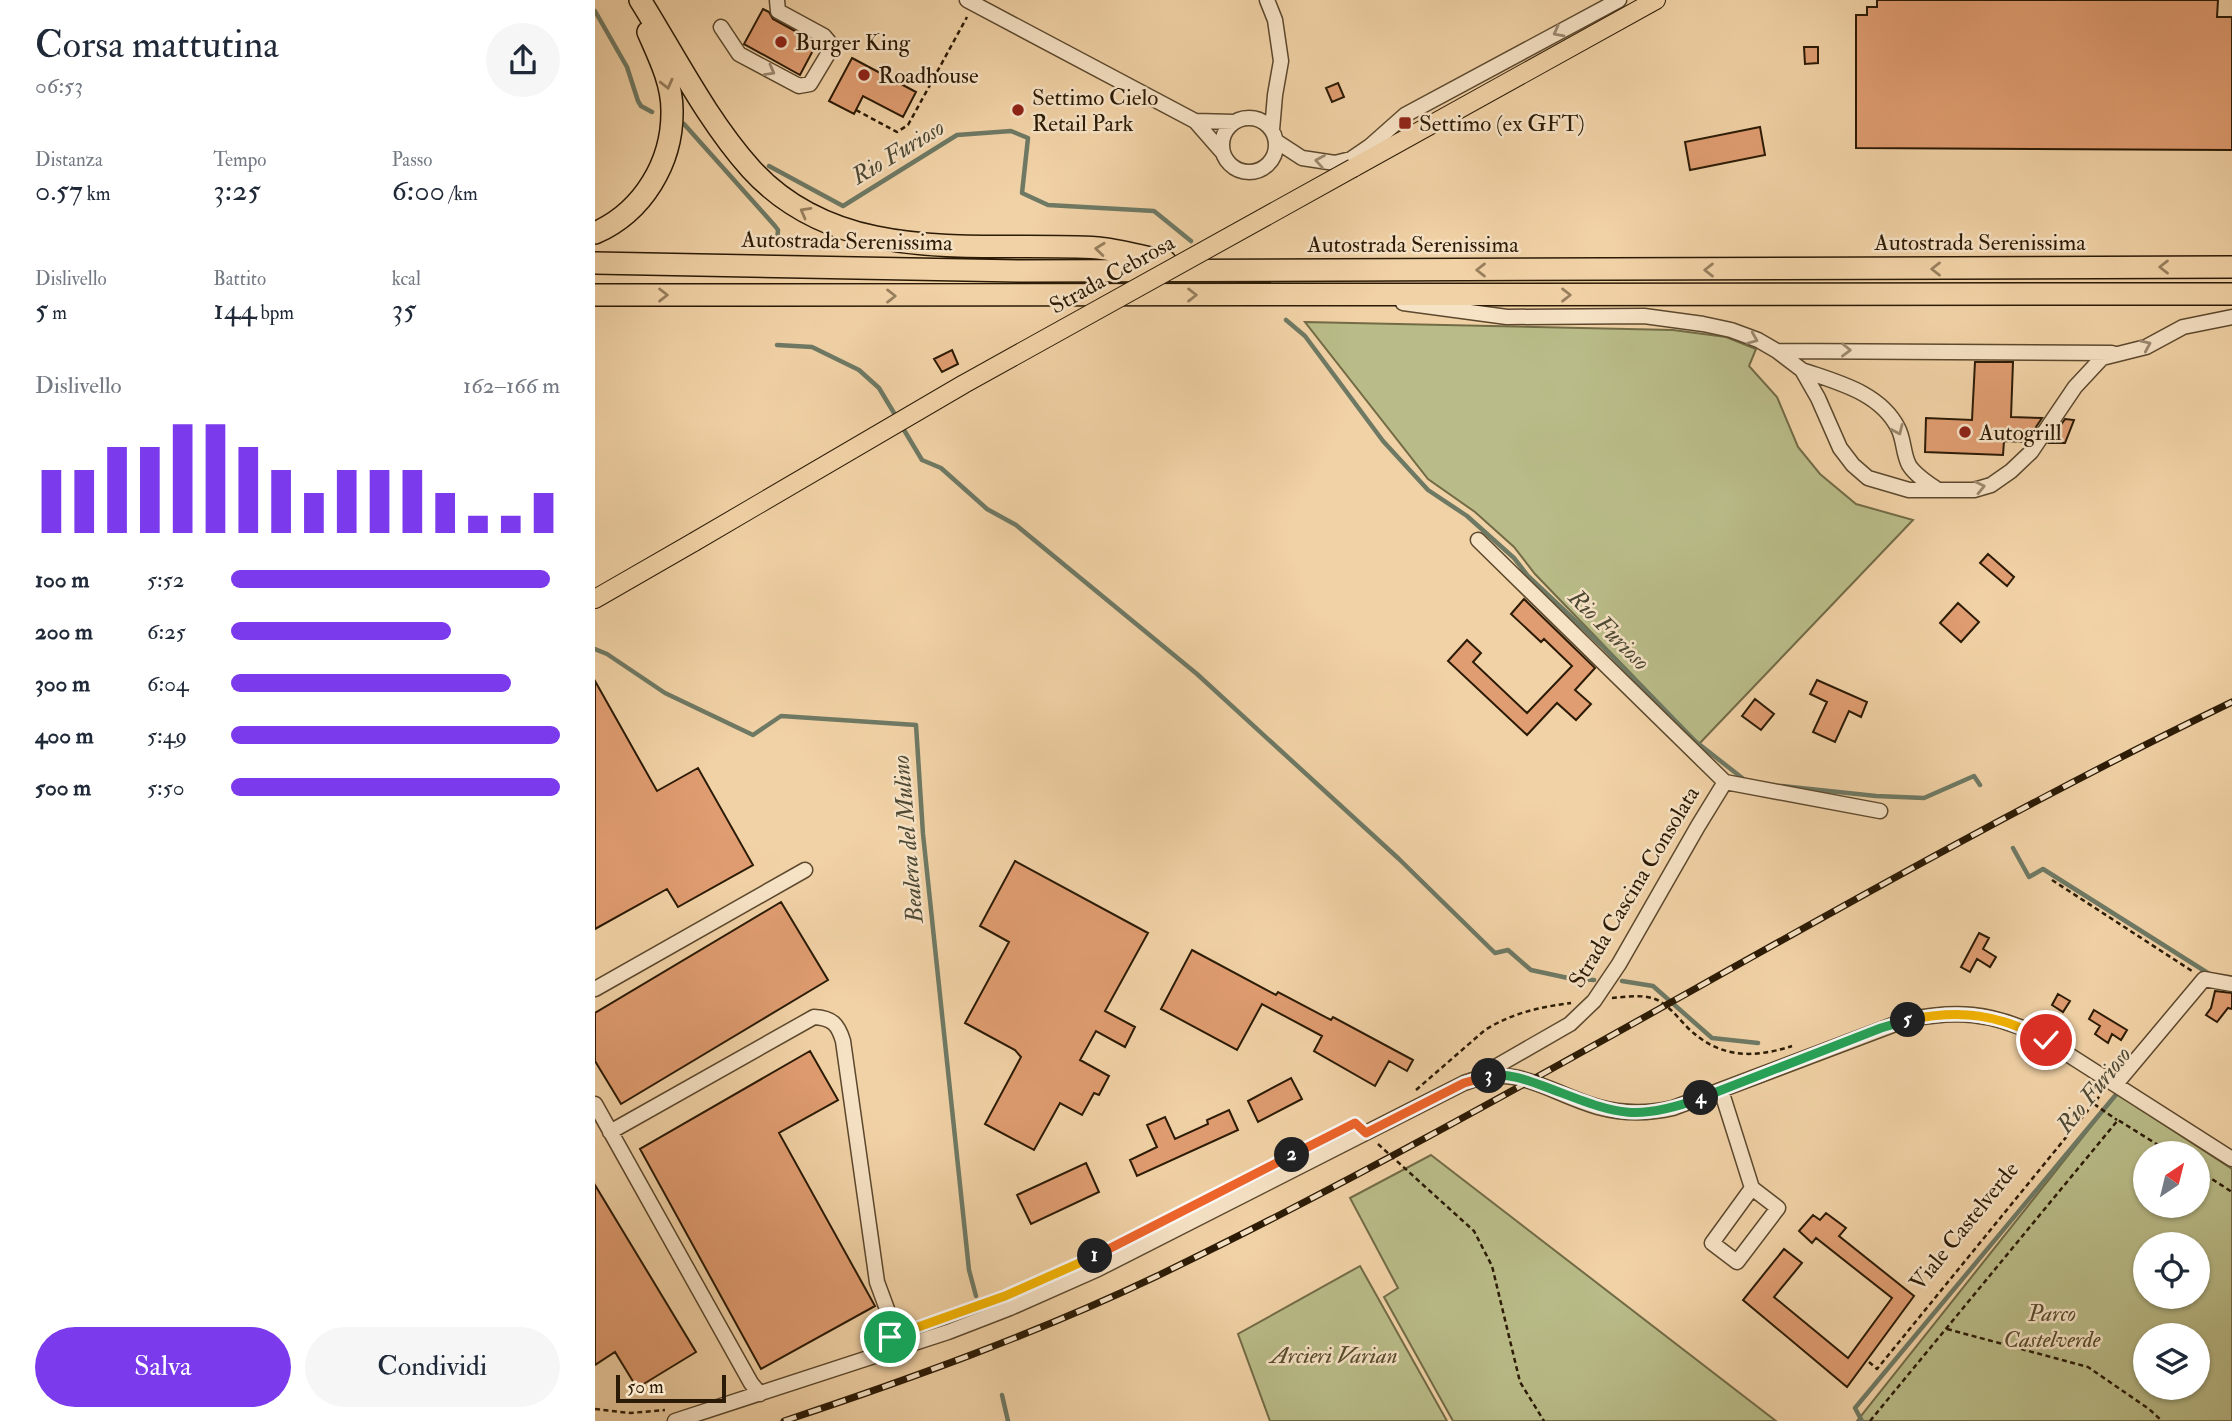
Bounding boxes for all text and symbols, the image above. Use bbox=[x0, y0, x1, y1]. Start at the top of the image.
text: Corsa mattutina bbox=[35, 21, 279, 69]
button: share bbox=[486, 23, 560, 97]
one-way arrow bbox=[1553, 24, 1566, 37]
place label: Burger King bbox=[795, 28, 911, 57]
marker: Burger King bbox=[773, 34, 789, 50]
place label: Roadhouse bbox=[878, 61, 979, 90]
one-way arrow bbox=[763, 63, 776, 76]
marker: Roadhouse bbox=[856, 67, 872, 83]
text: 06:53 bbox=[35, 71, 83, 100]
one-way arrow bbox=[659, 78, 673, 90]
place label: Settimo Cielo Retail Park bbox=[1032, 83, 1158, 138]
marker: Settimo Cielo Retail Park bbox=[1010, 102, 1026, 118]
place label: Settimo (ex GFT) bbox=[1419, 109, 1585, 138]
water label: Rio Furioso bbox=[845, 112, 950, 192]
marker: Settimo (ex GFT) bbox=[1397, 115, 1413, 131]
text: Distanza bbox=[35, 148, 103, 172]
text: Tempo bbox=[213, 148, 266, 172]
text: Passo bbox=[392, 148, 432, 172]
one-way arrow bbox=[1314, 154, 1326, 169]
text: 0.57 bbox=[35, 172, 83, 209]
text: 3:25 bbox=[213, 172, 261, 209]
text: 6:00 bbox=[392, 172, 445, 209]
text: km bbox=[83, 182, 110, 206]
text: /km bbox=[445, 182, 478, 206]
one-way arrow bbox=[800, 207, 812, 220]
street label: Autostrada Serenissima bbox=[740, 225, 954, 257]
street label: Strada Cebrosa bbox=[1044, 227, 1180, 320]
street label: Autostrada Serenissima bbox=[1873, 228, 2086, 257]
street label: Autostrada Serenissima bbox=[1306, 230, 1519, 259]
one-way arrow bbox=[1095, 242, 1106, 257]
one-way arrow bbox=[2158, 259, 2169, 275]
one-way arrow bbox=[1931, 261, 1942, 276]
one-way arrow bbox=[1476, 262, 1486, 278]
one-way arrow bbox=[1703, 262, 1714, 278]
text: Dislivello bbox=[35, 267, 107, 291]
text: Battito bbox=[213, 267, 266, 291]
text: kcal bbox=[392, 267, 421, 291]
one-way arrow bbox=[658, 287, 669, 303]
one-way arrow bbox=[1561, 287, 1572, 303]
one-way arrow bbox=[886, 288, 896, 304]
one-way arrow bbox=[1186, 288, 1197, 303]
text: 5 bbox=[35, 291, 48, 328]
text: 144 bbox=[213, 291, 256, 328]
text: 35 bbox=[392, 291, 416, 328]
text: m bbox=[48, 301, 67, 325]
text: bpm bbox=[256, 301, 294, 325]
one-way arrow bbox=[1745, 331, 1758, 345]
one-way arrow bbox=[2139, 339, 2151, 353]
one-way arrow bbox=[1841, 342, 1851, 358]
text: Dislivello bbox=[35, 371, 122, 400]
text: 162–166 m bbox=[463, 371, 560, 400]
place label: Autogrill bbox=[1978, 418, 2062, 447]
one-way arrow bbox=[1890, 423, 1904, 436]
marker: Autogrill bbox=[1957, 424, 1973, 440]
one-way arrow bbox=[1974, 481, 1986, 495]
text: 100 m bbox=[35, 565, 89, 594]
text: 5:52 bbox=[147, 565, 184, 594]
water label: Rio Furioso bbox=[1561, 582, 1656, 677]
text: 200 m bbox=[35, 617, 93, 646]
text: 6:25 bbox=[147, 617, 186, 646]
text: 300 m bbox=[35, 669, 90, 698]
text: 6:04 bbox=[147, 669, 188, 698]
text: 400 m bbox=[35, 721, 94, 750]
text: 5:49 bbox=[147, 721, 187, 750]
water label: Bealera del Mulino bbox=[885, 754, 931, 925]
text: 500 m bbox=[35, 773, 91, 802]
text: 5:50 bbox=[147, 773, 185, 802]
street label: Strada Cascina Consolata bbox=[1562, 780, 1706, 993]
pin: 5 bbox=[1891, 1002, 1925, 1038]
text: 5 bbox=[1903, 1007, 1912, 1031]
pin bbox=[2016, 1010, 2076, 1070]
icon: check bbox=[2027, 1021, 2065, 1059]
water label: Rio Furioso bbox=[2049, 1040, 2138, 1141]
pin: 3 bbox=[1471, 1058, 1507, 1094]
text: 3 bbox=[1485, 1063, 1492, 1087]
pin: 4 bbox=[1683, 1080, 1719, 1116]
text: 4 bbox=[1695, 1085, 1706, 1109]
pin: 2 bbox=[1275, 1138, 1309, 1172]
north arrow bbox=[2133, 1141, 2210, 1218]
map controls bbox=[2133, 1141, 2210, 1400]
text: 2 bbox=[1287, 1142, 1296, 1166]
street label: Viale Castelverde bbox=[1903, 1155, 2025, 1296]
button: locate bbox=[2133, 1232, 2210, 1309]
pin: 1 bbox=[1077, 1238, 1113, 1274]
text: 1 bbox=[1091, 1243, 1098, 1267]
park label: Parco Castelverde bbox=[2004, 1299, 2101, 1354]
pin bbox=[860, 1307, 920, 1367]
icon: arrive bbox=[871, 1318, 909, 1356]
button: layers bbox=[2133, 1323, 2210, 1400]
button: Salva bbox=[35, 1327, 291, 1407]
button: Condividi bbox=[305, 1327, 560, 1407]
park label: Arcieri Varian bbox=[1267, 1341, 1398, 1370]
scale bar bbox=[616, 1372, 726, 1404]
text: 50 m bbox=[627, 1375, 664, 1399]

